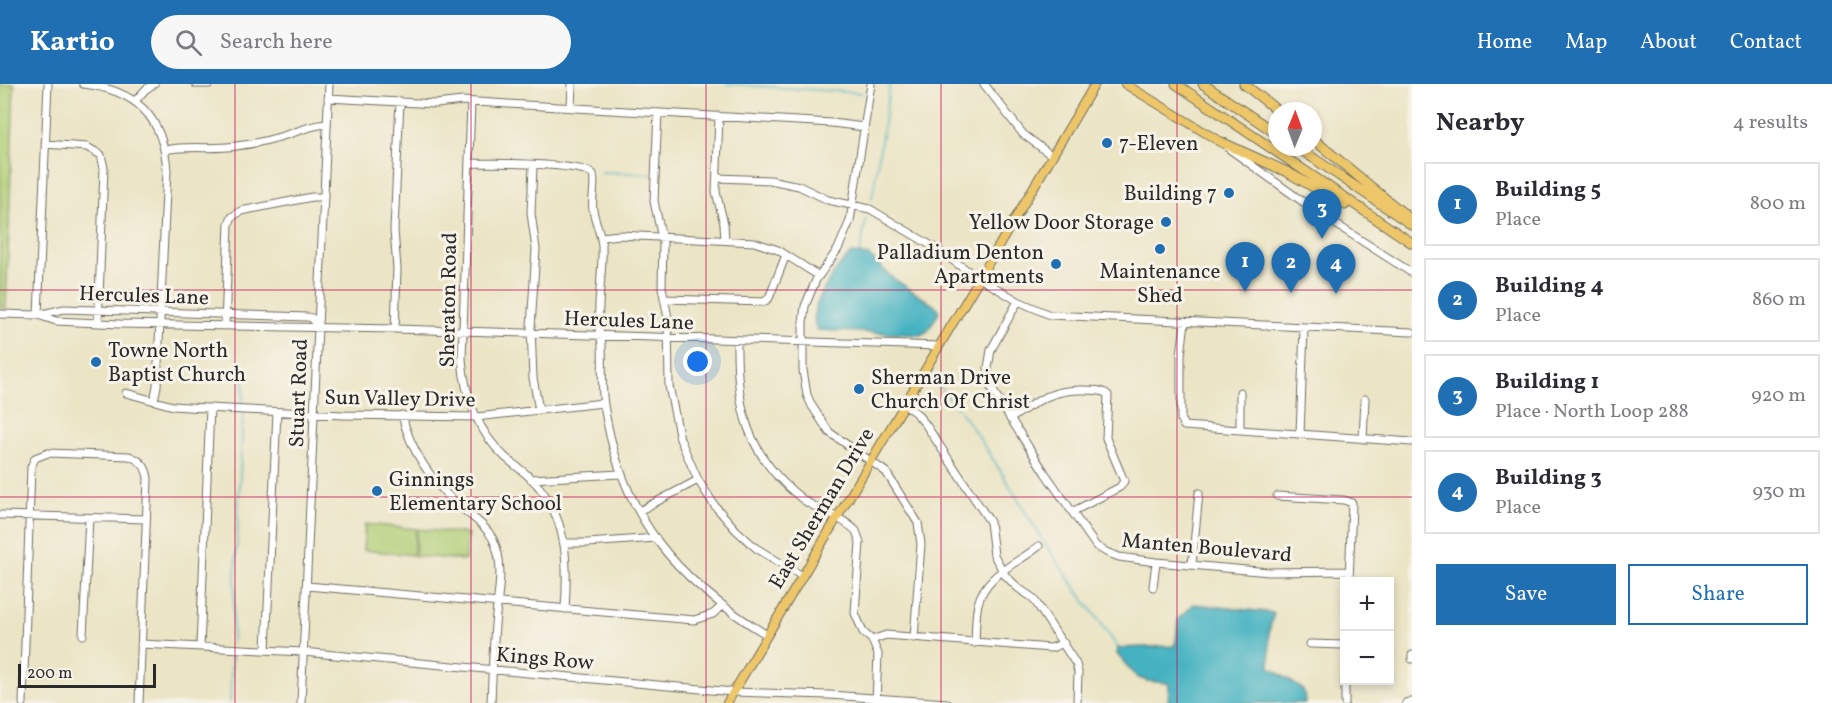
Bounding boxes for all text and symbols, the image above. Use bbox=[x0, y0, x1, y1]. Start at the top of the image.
search box bbox=[151, 15, 571, 69]
text: Kartio bbox=[30, 23, 115, 62]
icon: search bbox=[172, 26, 205, 59]
text: Search here bbox=[220, 27, 333, 58]
text: Home bbox=[1477, 28, 1532, 57]
text: Map bbox=[1565, 28, 1607, 57]
text: About bbox=[1640, 28, 1697, 57]
text: Contact bbox=[1730, 28, 1802, 57]
north arrow bbox=[1268, 102, 1322, 156]
text: Nearby bbox=[1436, 105, 1525, 141]
text: 4 results bbox=[1733, 109, 1808, 137]
place label: 7-Eleven bbox=[1119, 130, 1199, 159]
marker: 7-Eleven bbox=[1100, 136, 1114, 150]
text: Building 5 bbox=[1495, 175, 1601, 206]
place label: Building 7 bbox=[1124, 180, 1217, 209]
marker: Building 7 bbox=[1222, 186, 1236, 200]
pin: 3 bbox=[1302, 190, 1342, 239]
text: 1 bbox=[1453, 190, 1462, 218]
text: 800 m bbox=[1750, 190, 1806, 218]
text: Place bbox=[1495, 206, 1541, 234]
place label: Yellow Door Storage bbox=[969, 209, 1154, 238]
marker: Yellow Door Storage bbox=[1159, 215, 1173, 229]
street label: Sheraton Road bbox=[434, 232, 465, 368]
place label: Palladium Denton Apartments bbox=[877, 239, 1044, 292]
marker: Maintenance Shed bbox=[1153, 242, 1167, 256]
pin: 1 bbox=[1226, 242, 1264, 292]
pin: 2 bbox=[1272, 244, 1310, 293]
pin: 4 bbox=[1316, 244, 1356, 294]
marker: Palladium Denton Apartments bbox=[1049, 257, 1063, 271]
place label: Maintenance Shed bbox=[1100, 258, 1220, 311]
text: Building 4 bbox=[1495, 271, 1604, 302]
street label: Hercules Lane bbox=[79, 280, 209, 313]
text: 2 bbox=[1452, 286, 1463, 314]
text: 860 m bbox=[1752, 286, 1806, 314]
text: Place bbox=[1495, 302, 1541, 330]
street label: Hercules Lane bbox=[564, 305, 694, 338]
place label: Towne North Baptist Church bbox=[108, 337, 246, 390]
street label: Stuart Road bbox=[283, 338, 316, 448]
your location bbox=[683, 347, 712, 376]
marker: Towne North Baptist Church bbox=[89, 355, 103, 369]
place label: Sherman Drive Church Of Christ bbox=[871, 364, 1030, 417]
text: Building 1 bbox=[1495, 367, 1599, 398]
marker: Sherman Drive Church Of Christ bbox=[852, 382, 866, 396]
text: 3 bbox=[1452, 382, 1463, 410]
text: 920 m bbox=[1751, 382, 1806, 410]
street label: Sun Valley Drive bbox=[324, 384, 476, 415]
text: Place · North Loop 288 bbox=[1495, 398, 1689, 426]
street label: East Sherman Drive bbox=[763, 423, 882, 595]
text: Building 3 bbox=[1495, 463, 1602, 494]
place label: Ginnings Elementary School bbox=[389, 466, 562, 519]
text: 4 bbox=[1451, 478, 1464, 506]
text: 930 m bbox=[1752, 478, 1806, 506]
marker: Ginnings Elementary School bbox=[370, 484, 384, 498]
text: Place bbox=[1495, 494, 1541, 522]
street label: Manten Boulevard bbox=[1121, 527, 1293, 570]
button: Save bbox=[1436, 564, 1616, 625]
button: Share bbox=[1628, 564, 1808, 625]
map controls bbox=[1340, 577, 1394, 685]
button: + bbox=[1340, 577, 1394, 631]
button: − bbox=[1340, 631, 1394, 685]
street label: Kings Row bbox=[495, 641, 595, 678]
scale bar bbox=[18, 661, 156, 688]
text: 200 m bbox=[27, 663, 72, 685]

